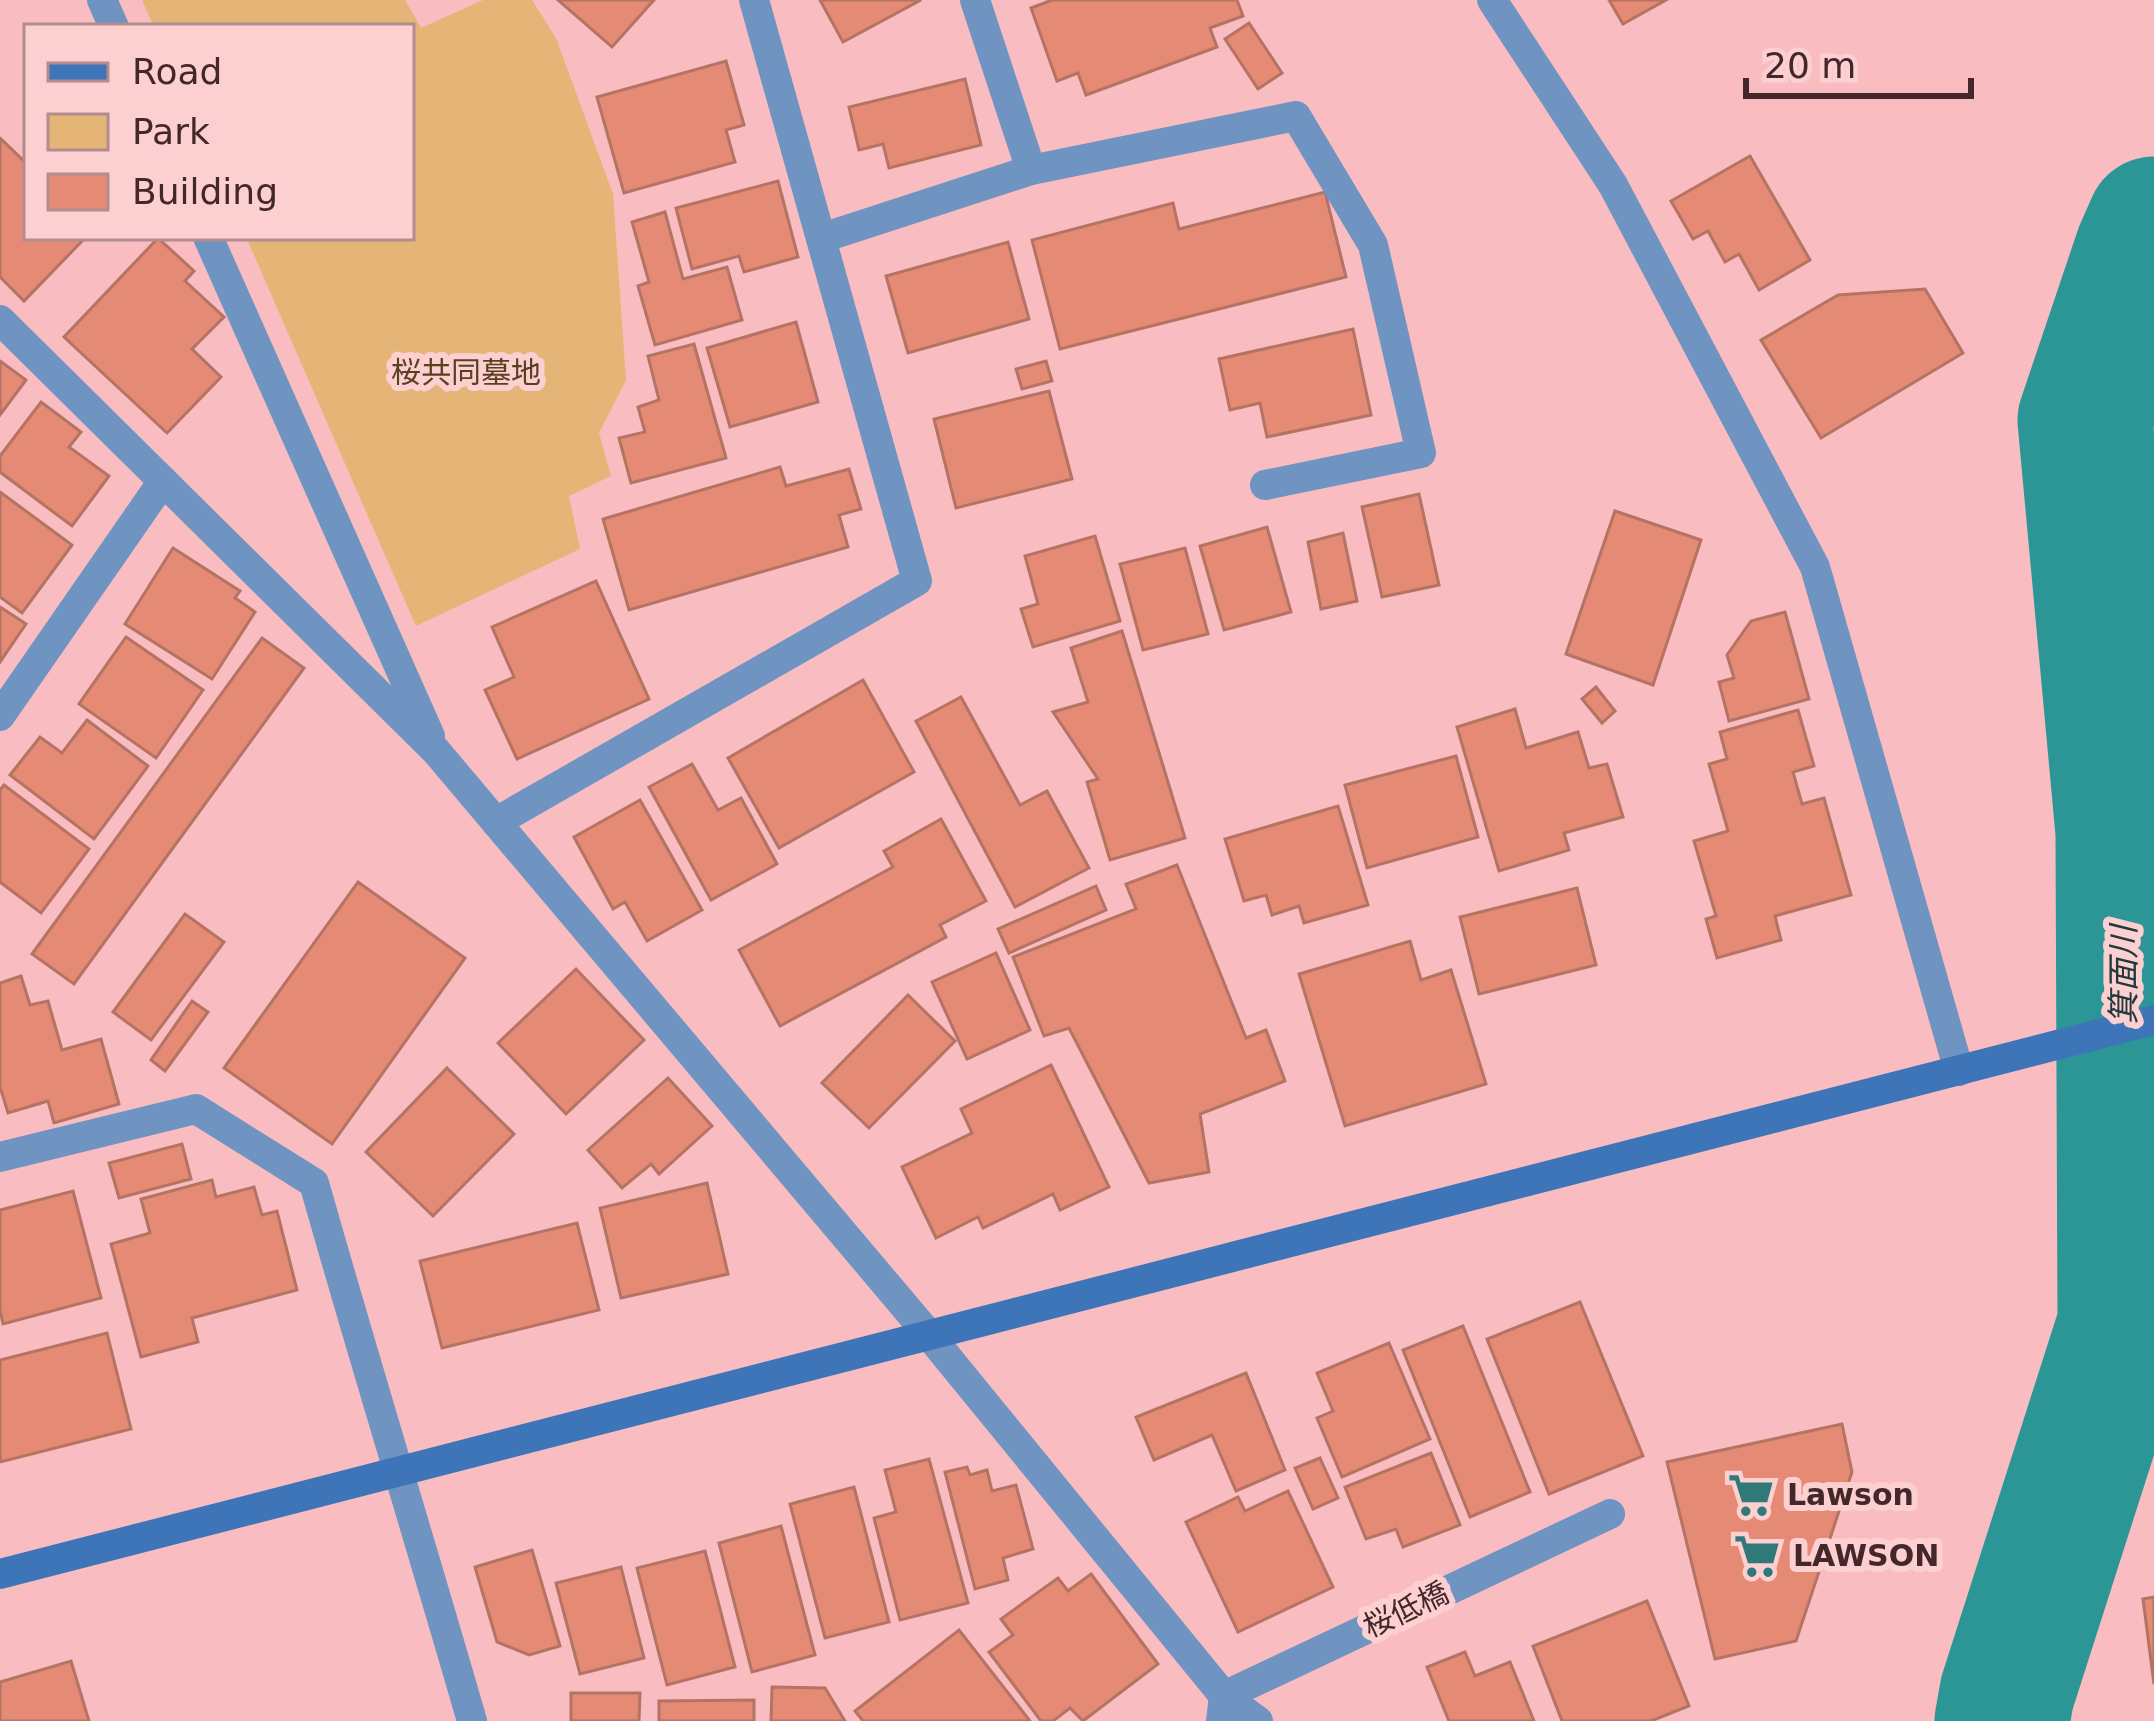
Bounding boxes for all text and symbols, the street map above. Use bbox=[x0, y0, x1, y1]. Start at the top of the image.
legend bbox=[24, 24, 414, 240]
scale bar bbox=[1746, 24, 1971, 98]
text: 20 m bbox=[1764, 45, 1856, 86]
text: Road bbox=[132, 51, 222, 92]
text: Park bbox=[132, 111, 210, 152]
text: Building bbox=[132, 171, 278, 212]
park label: 桜共同墓地 bbox=[391, 355, 541, 390]
water label: 箕面川 bbox=[2104, 923, 2143, 1025]
supermarket icon: Lawson bbox=[1726, 1470, 1776, 1520]
place label: Lawson bbox=[1787, 1477, 1914, 1512]
supermarket icon: LAWSON bbox=[1732, 1531, 1782, 1581]
place label: LAWSON bbox=[1793, 1538, 1939, 1573]
street label: 桜低橋 bbox=[1358, 1575, 1454, 1644]

